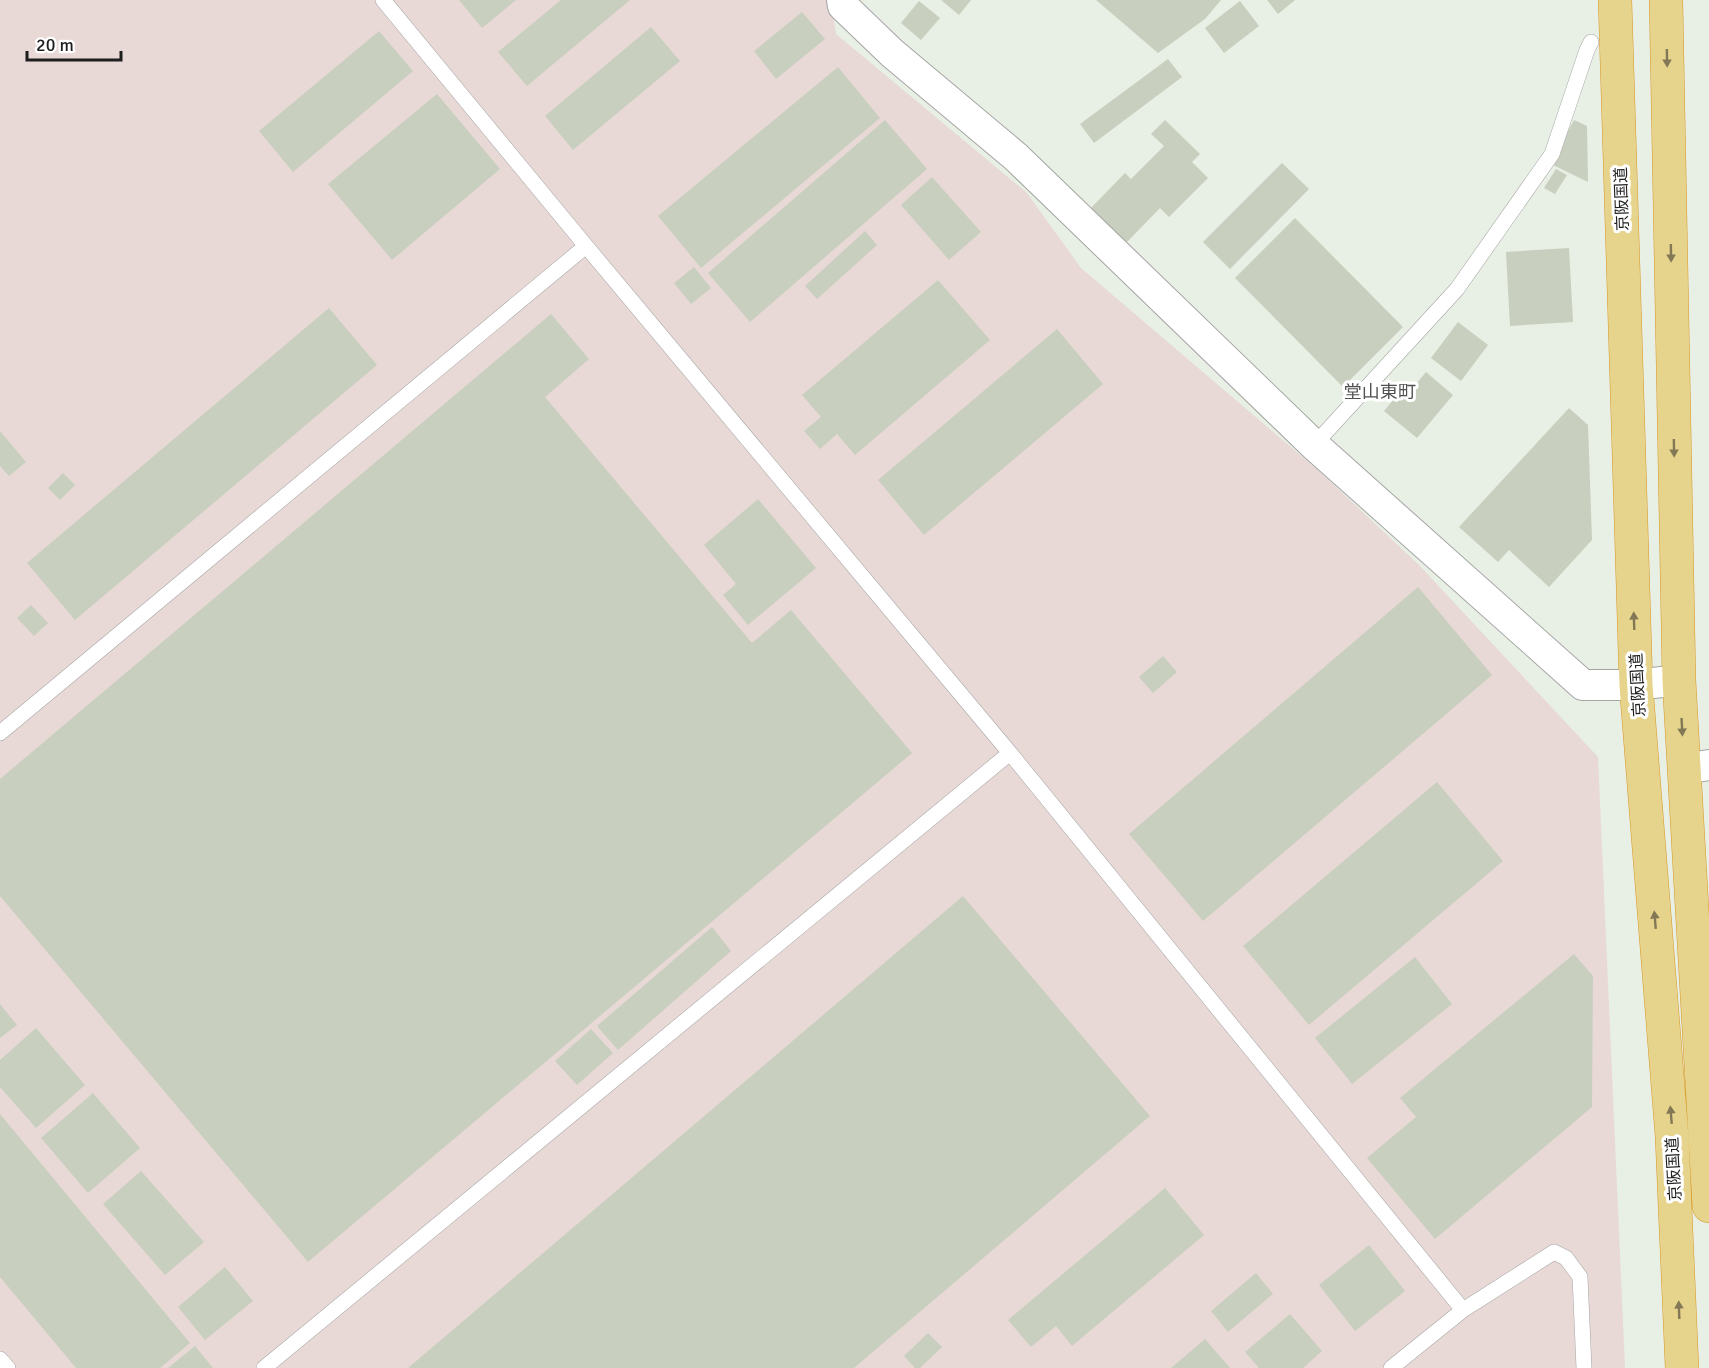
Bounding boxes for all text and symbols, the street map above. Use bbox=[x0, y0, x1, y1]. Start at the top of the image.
scale bar bbox=[27, 24, 122, 62]
text: 20 m bbox=[36, 34, 74, 56]
one-way arrow bbox=[1662, 49, 1672, 68]
street label: 京阪国道 bbox=[1611, 167, 1633, 231]
one-way arrow bbox=[1666, 244, 1676, 263]
district label: 堂山東町 bbox=[1344, 381, 1416, 403]
one-way arrow bbox=[1670, 439, 1679, 458]
one-way arrow bbox=[1629, 612, 1639, 631]
street label: 京阪国道 bbox=[1626, 652, 1650, 717]
one-way arrow bbox=[1677, 718, 1686, 737]
one-way arrow bbox=[1650, 911, 1660, 930]
one-way arrow bbox=[1666, 1105, 1675, 1124]
street label: 京阪国道 bbox=[1662, 1136, 1686, 1201]
one-way arrow bbox=[1675, 1300, 1684, 1319]

